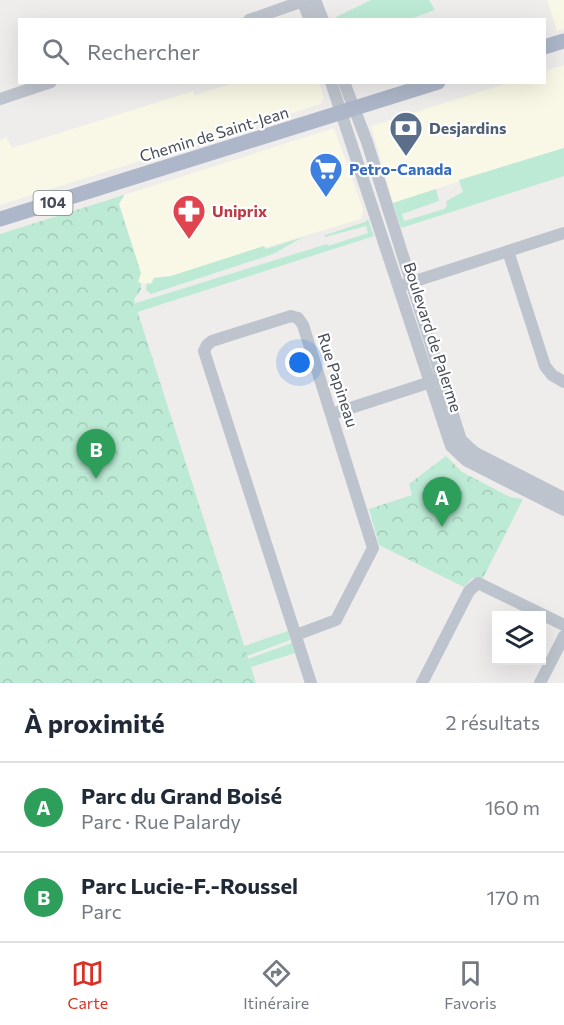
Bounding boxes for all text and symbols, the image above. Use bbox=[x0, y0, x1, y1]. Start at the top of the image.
search box bbox=[18, 18, 546, 84]
icon: search bbox=[39, 35, 72, 68]
text: Rechercher bbox=[87, 38, 200, 65]
street label: Chemin de Saint-Jean bbox=[137, 102, 291, 165]
bank icon: Desjardins bbox=[388, 110, 424, 157]
place label: Desjardins bbox=[429, 118, 506, 137]
supermarket icon: Petro-Canada bbox=[308, 151, 344, 198]
place label: Petro-Canada bbox=[349, 159, 452, 178]
road number: 104 bbox=[34, 191, 72, 215]
pharmacy icon: Uniprix bbox=[171, 193, 207, 240]
place label: Uniprix bbox=[212, 201, 267, 220]
street label: Boulevard de Palerme bbox=[400, 260, 467, 414]
street label: Rue Papineau bbox=[314, 330, 363, 429]
your location bbox=[285, 348, 314, 377]
pin: B bbox=[76, 430, 116, 479]
pin: A bbox=[422, 478, 462, 527]
map controls bbox=[492, 611, 546, 665]
button: layers bbox=[492, 611, 546, 665]
text: À proximité bbox=[24, 707, 165, 738]
text: 2 résultats bbox=[446, 710, 540, 734]
text: Parc du Grand Boisé bbox=[81, 782, 282, 809]
text: A bbox=[36, 795, 51, 819]
text: 160 m bbox=[485, 795, 540, 819]
text: Parc · Rue Palardy bbox=[81, 809, 241, 833]
text: Parc Lucie-F.-Roussel bbox=[81, 872, 298, 899]
text: B bbox=[37, 885, 50, 909]
text: 170 m bbox=[487, 885, 540, 909]
text: Parc bbox=[81, 899, 122, 923]
tab: Carte bbox=[68, 957, 108, 1012]
tab: Itinéraire bbox=[243, 957, 309, 1012]
tab: Favoris bbox=[444, 957, 496, 1012]

